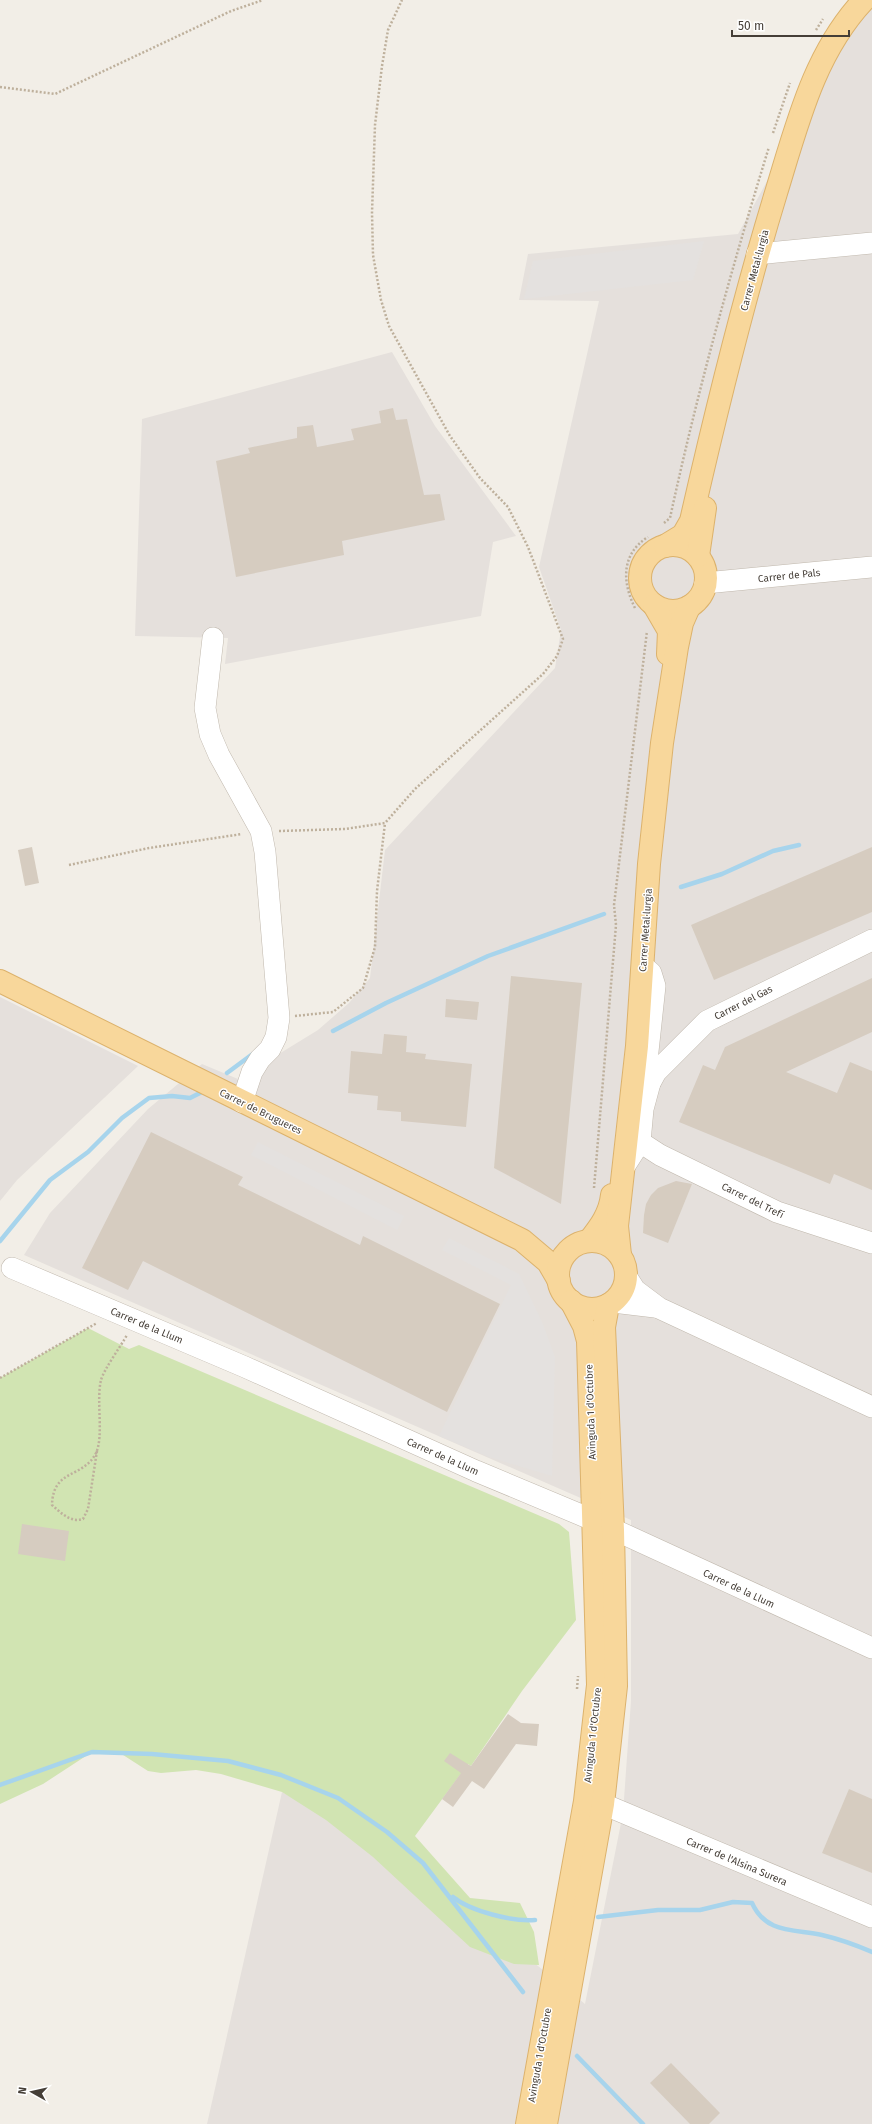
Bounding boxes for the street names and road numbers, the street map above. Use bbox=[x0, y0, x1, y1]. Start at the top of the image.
street label: Carrer Metal·lurgia bbox=[738, 228, 772, 312]
street label: Carrer de Pals bbox=[757, 567, 821, 585]
street label: Carrer Metal·lurgia bbox=[637, 888, 655, 972]
street label: Carrer del Gas bbox=[712, 983, 775, 1023]
street label: Carrer de Brugueres bbox=[217, 1087, 304, 1137]
street label: Carrer del Trefí bbox=[719, 1180, 786, 1221]
street label: Carrer de la Llum bbox=[109, 1305, 185, 1347]
street label: Avinguda 1 d'Octubre bbox=[583, 1364, 599, 1460]
street label: Carrer de la Llum bbox=[405, 1436, 480, 1478]
street label: Carrer de la Llum bbox=[701, 1567, 776, 1611]
street label: Avinguda 1 d'Octubre bbox=[582, 1687, 604, 1783]
street label: Carrer de l'Alsina Surera bbox=[684, 1835, 789, 1889]
street label: Avinguda 1 d'Octubre bbox=[526, 2007, 554, 2103]

